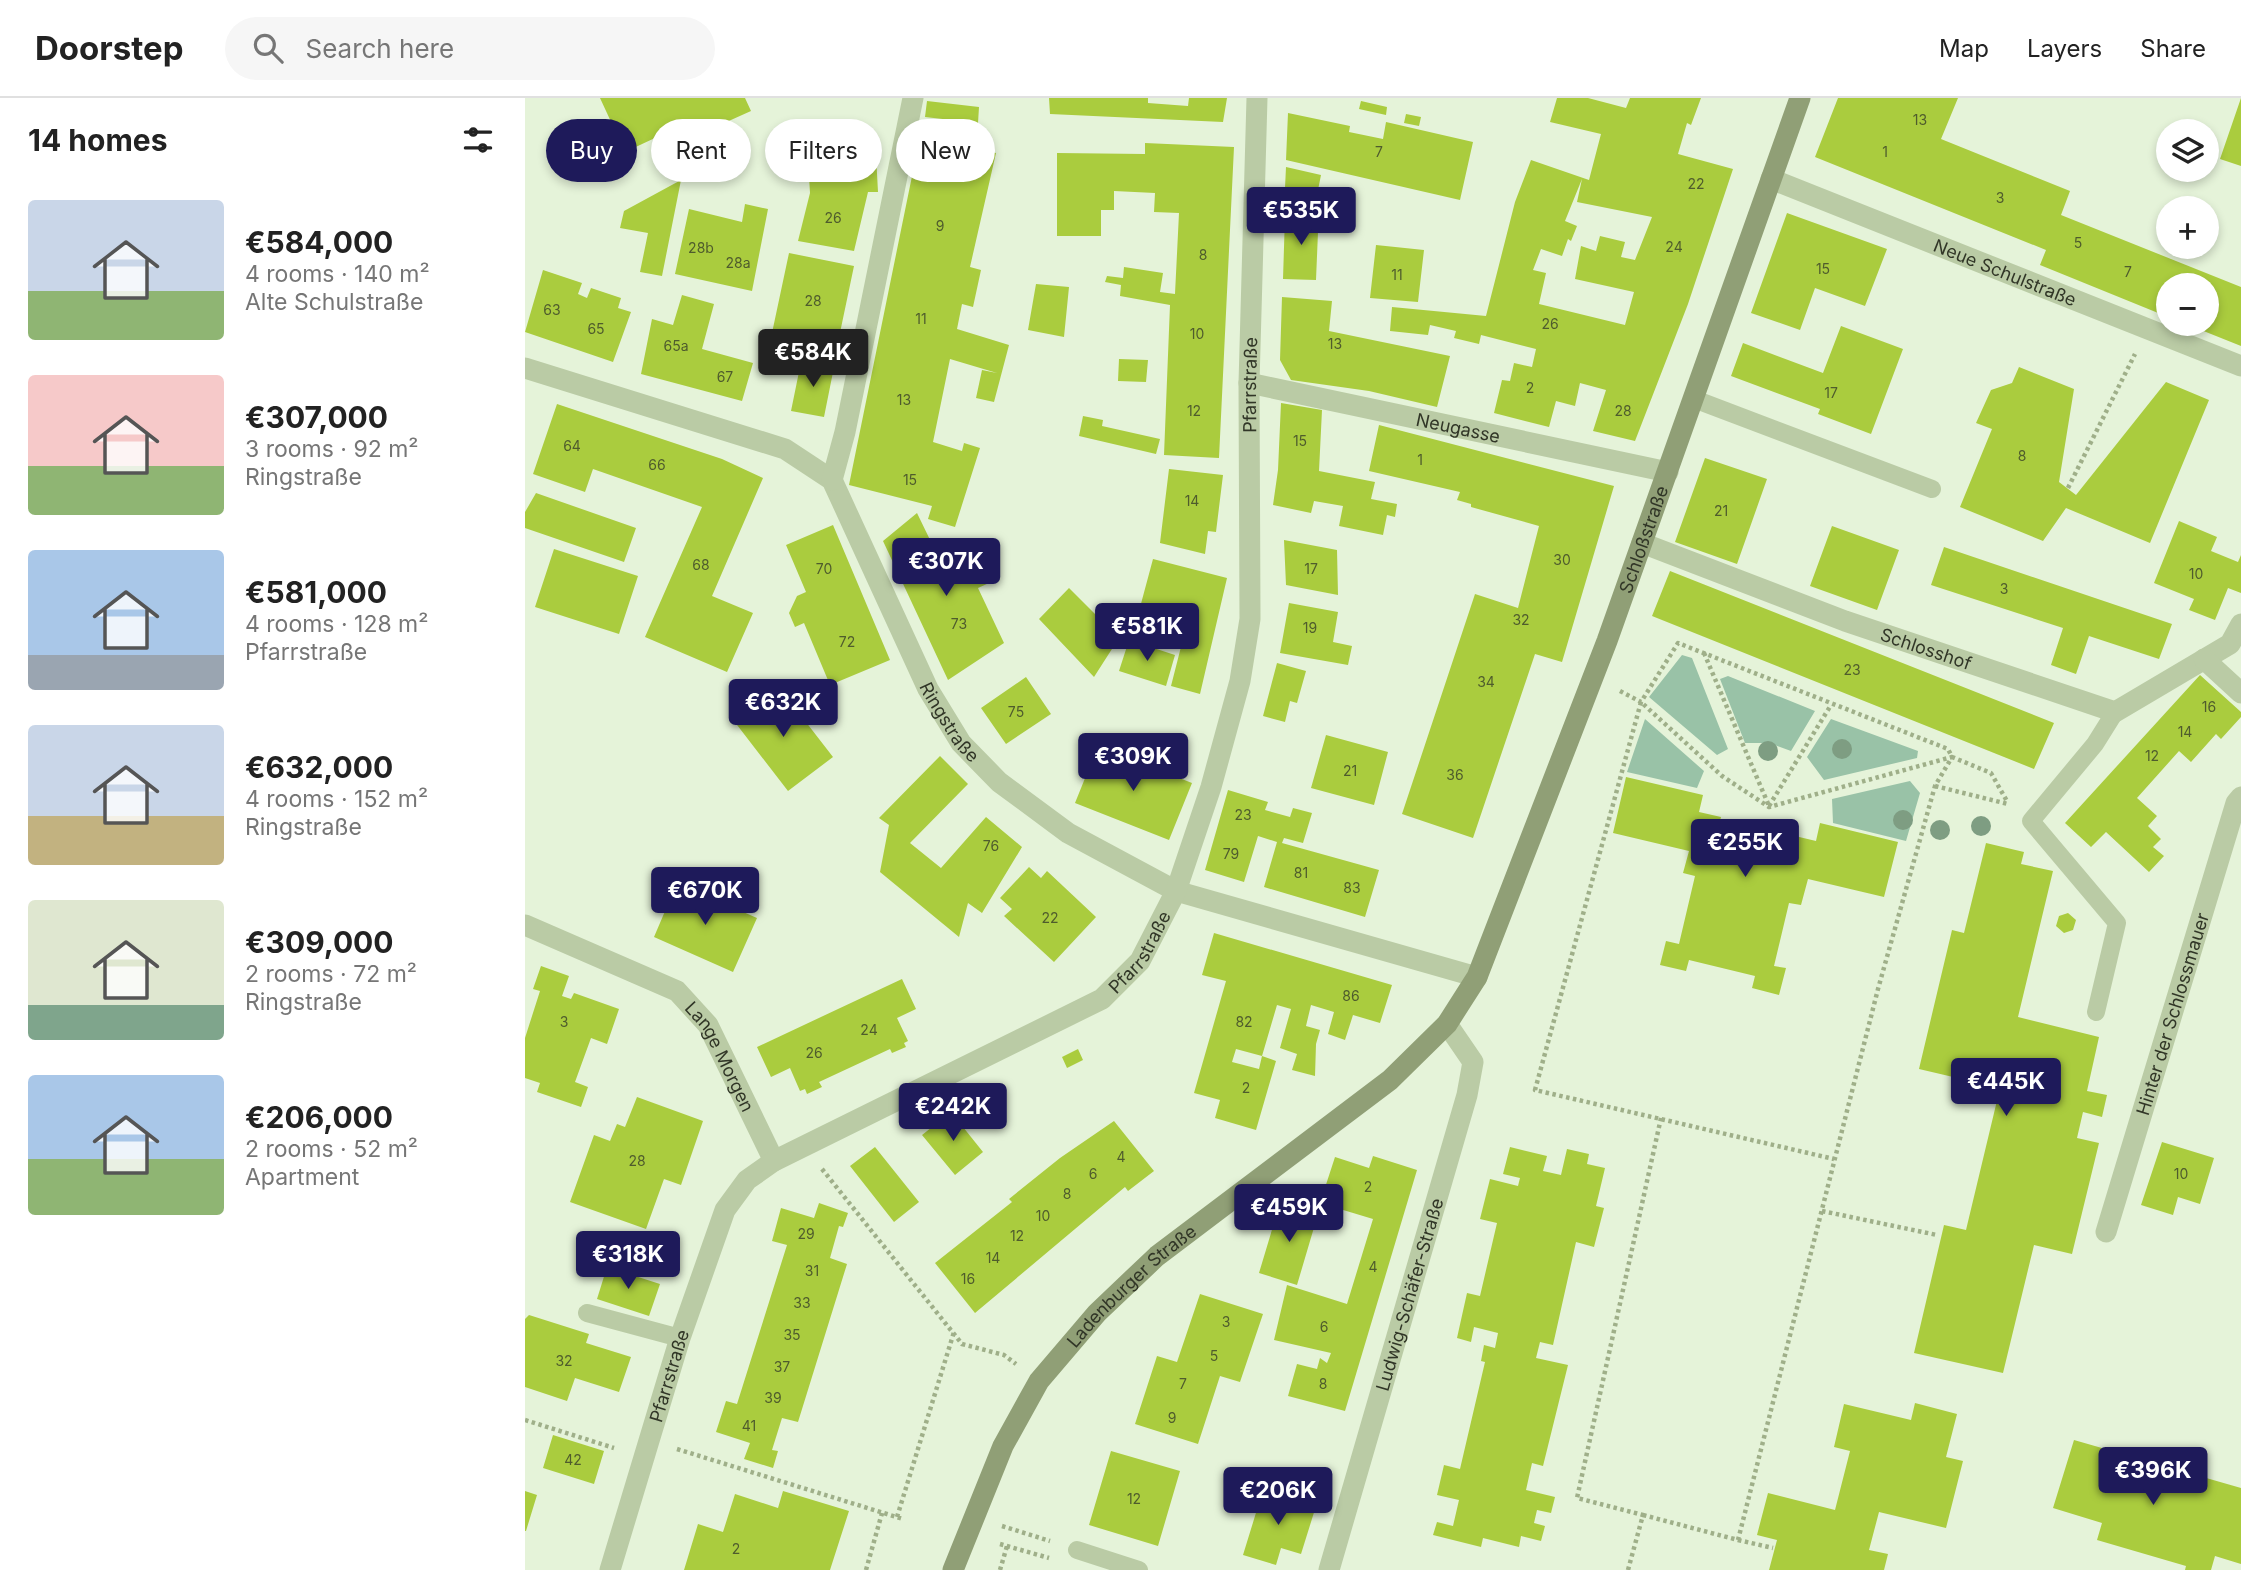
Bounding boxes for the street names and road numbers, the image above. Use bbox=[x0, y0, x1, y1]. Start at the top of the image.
street label: Neue Schulstraße bbox=[1931, 234, 2080, 310]
street label: Pfarrstraße bbox=[1238, 337, 1261, 433]
street label: Neugasse bbox=[1414, 408, 1502, 447]
street label: Schloßstraße bbox=[1614, 483, 1672, 596]
street label: Schlosshof bbox=[1878, 623, 1975, 674]
street label: Ringstraße bbox=[916, 679, 984, 766]
street label: Pfarrstraße bbox=[1104, 907, 1175, 997]
street label: Hinter der Schlossmauer bbox=[2132, 910, 2213, 1118]
street label: Lange Morgen bbox=[681, 997, 759, 1115]
street label: Ludwig-Schäfer-Straße bbox=[1371, 1196, 1447, 1393]
street label: Ladenburger Straße bbox=[1062, 1220, 1200, 1351]
street label: Pfarrstraße bbox=[645, 1326, 693, 1425]

